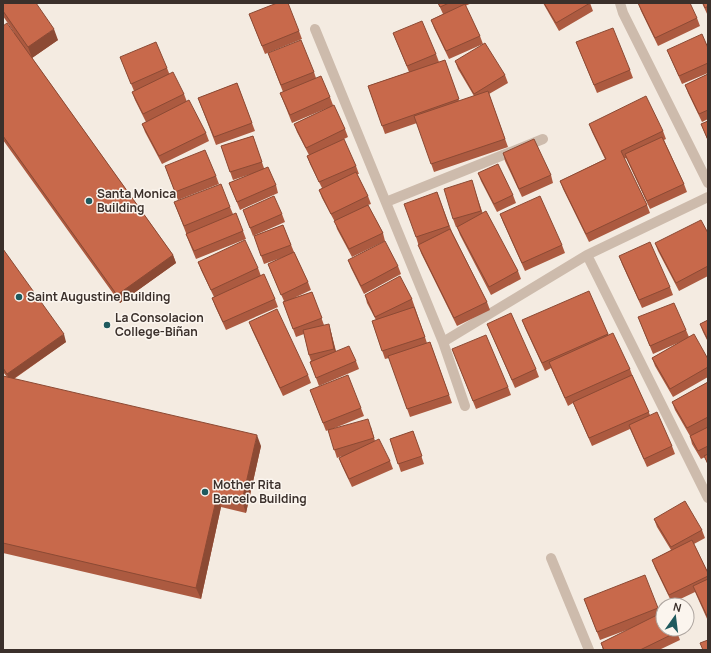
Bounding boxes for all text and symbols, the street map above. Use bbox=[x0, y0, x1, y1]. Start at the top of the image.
place label: Santa Monica Building bbox=[97, 185, 176, 216]
marker: Santa Monica Building bbox=[84, 196, 94, 206]
place label: Saint Augustine Building bbox=[27, 288, 170, 305]
marker: Saint Augustine Building bbox=[14, 292, 24, 302]
place label: La Consolacion College-Biñan bbox=[115, 309, 204, 340]
marker: La Consolacion College-Biñan bbox=[102, 320, 112, 330]
place label: Mother Rita Barcelo Building bbox=[213, 476, 307, 507]
marker: Mother Rita Barcelo Building bbox=[200, 487, 210, 497]
north arrow bbox=[655, 597, 695, 637]
text: N bbox=[672, 599, 683, 615]

